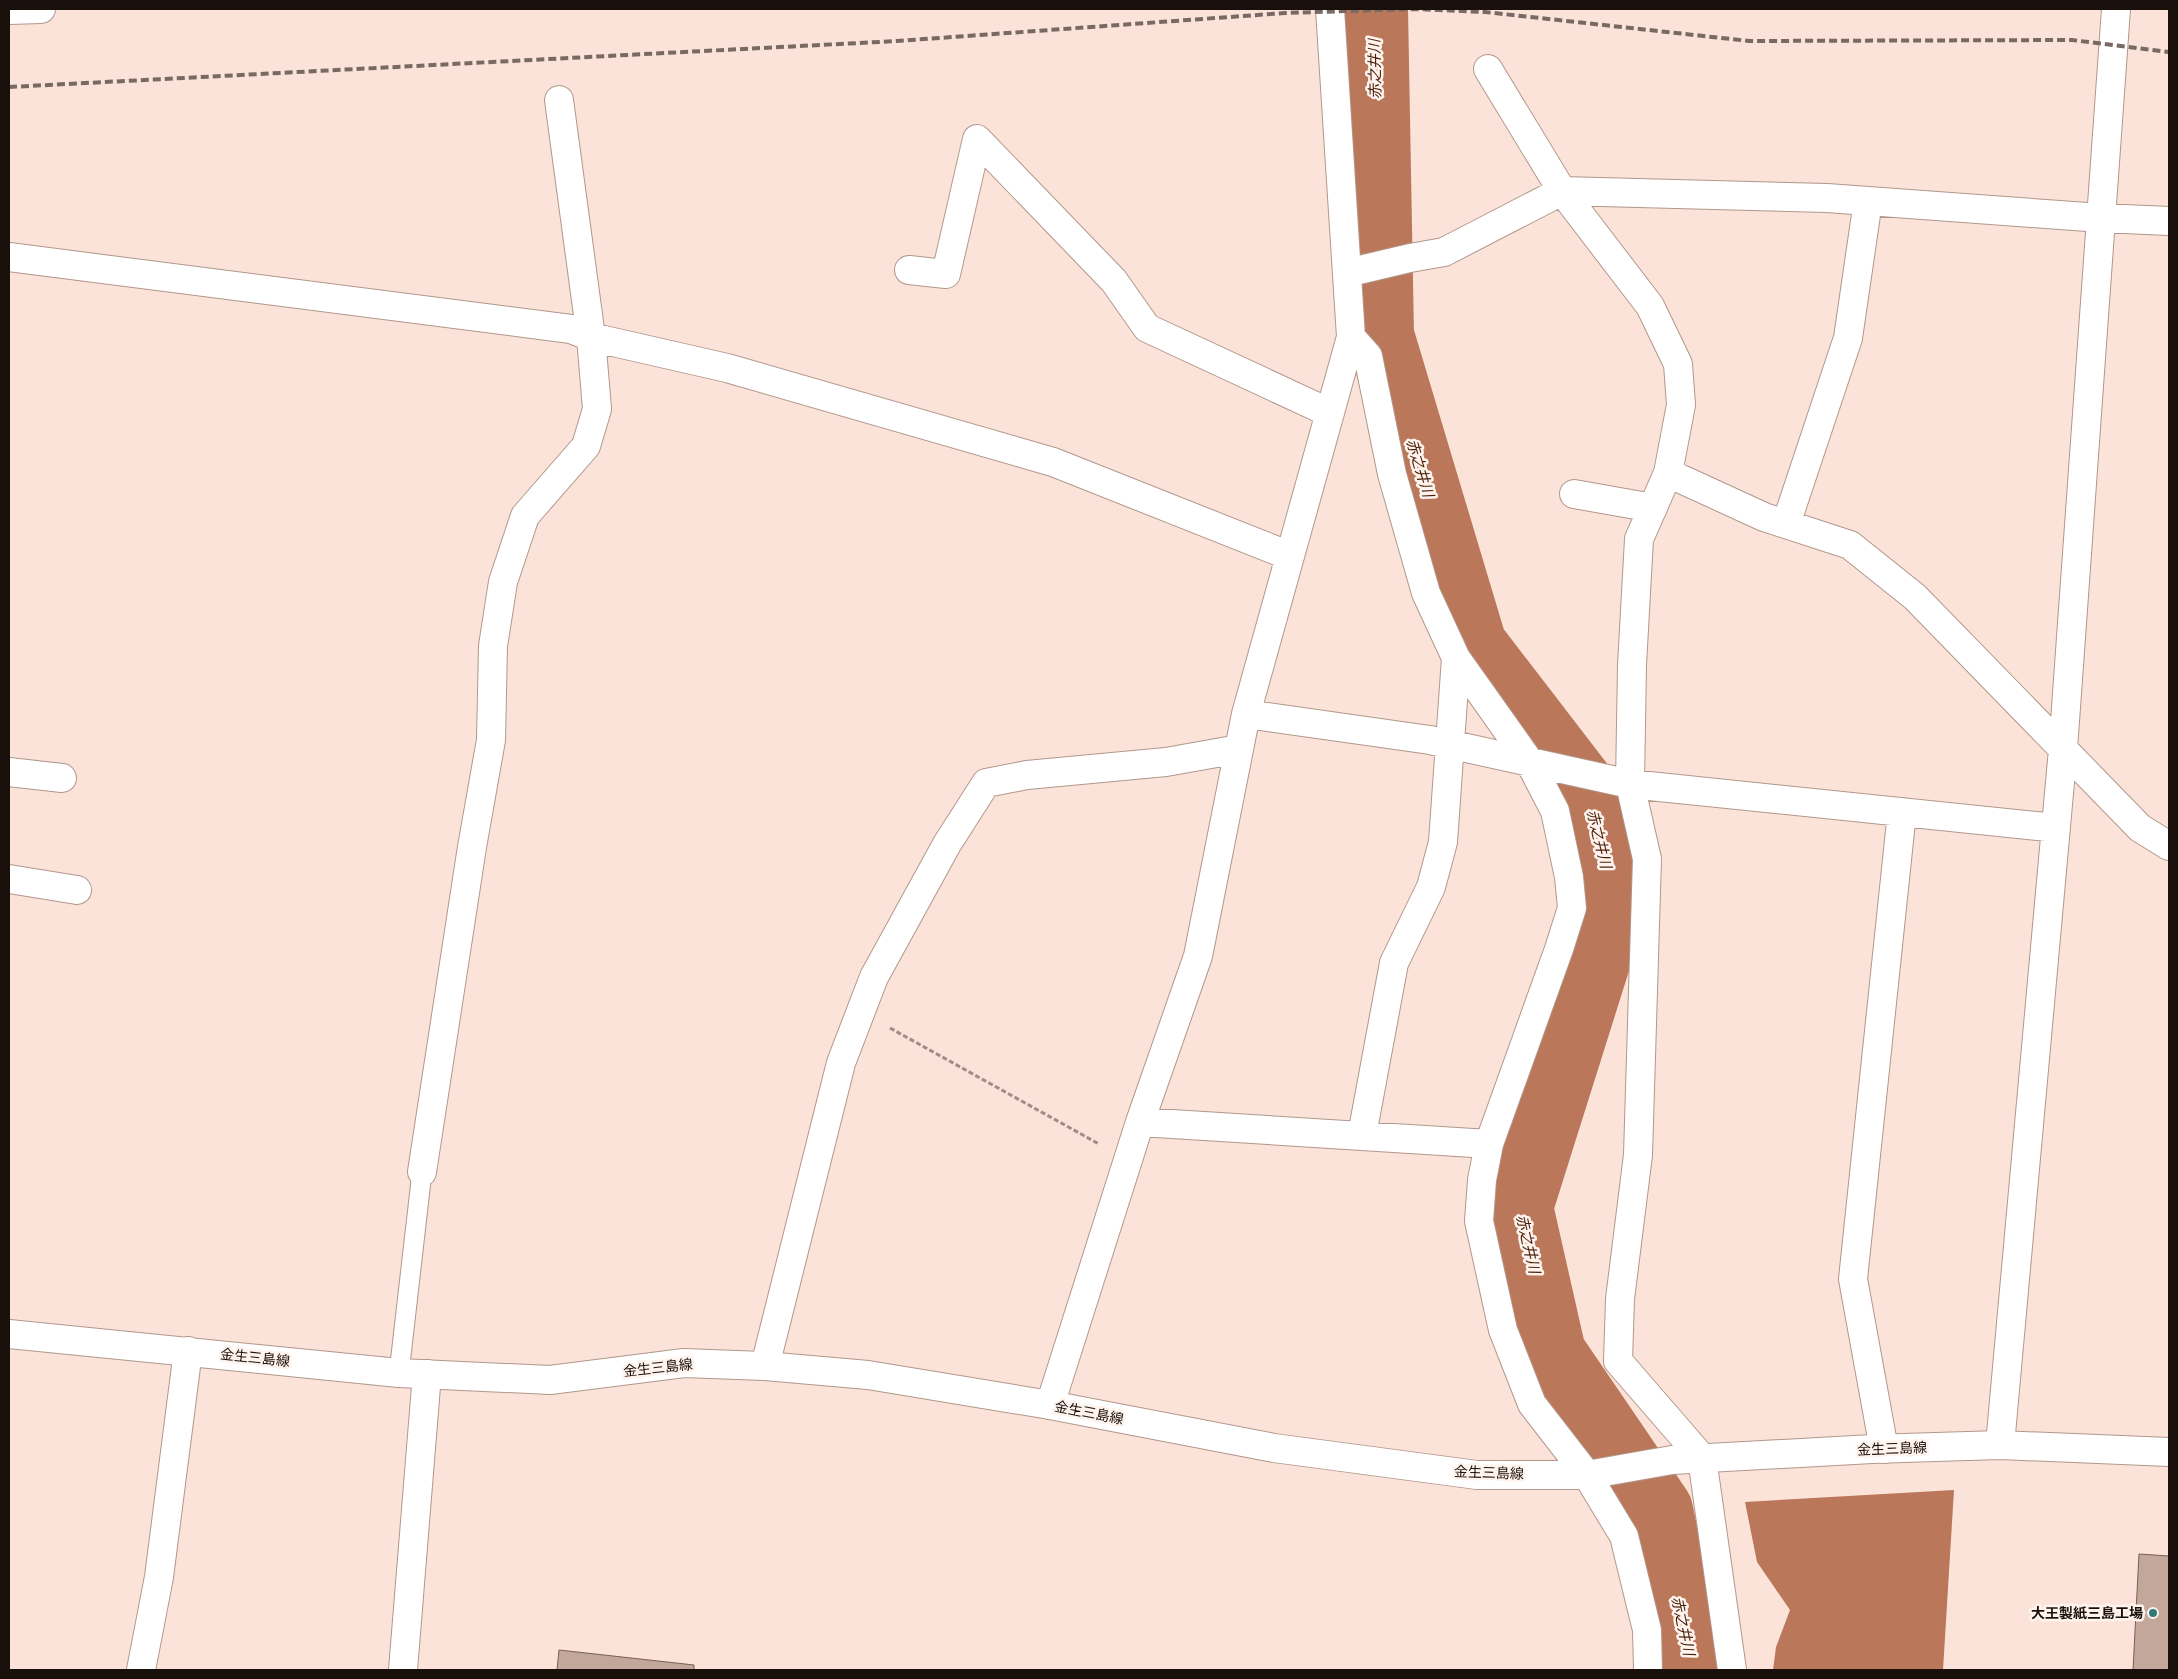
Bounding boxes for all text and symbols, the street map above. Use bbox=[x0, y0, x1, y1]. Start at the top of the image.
water label: 赤之井川 bbox=[1365, 37, 1385, 99]
water label: 赤之井川 bbox=[1403, 437, 1438, 501]
water label: 赤之井川 bbox=[1583, 808, 1615, 872]
water label: 赤之井川 bbox=[1512, 1213, 1544, 1277]
street label: 金生三島線 bbox=[219, 1346, 291, 1370]
street label: 金生三島線 bbox=[622, 1356, 694, 1380]
street label: 金生三島線 bbox=[1053, 1398, 1125, 1428]
street label: 金生三島線 bbox=[1857, 1439, 1927, 1459]
street label: 金生三島線 bbox=[1454, 1463, 1524, 1483]
water label: 赤之井川 bbox=[1668, 1595, 1698, 1659]
place label: 大王製紙三島工場 bbox=[2031, 1605, 2143, 1622]
marker: 大王製紙三島工場 bbox=[2147, 1607, 2159, 1619]

